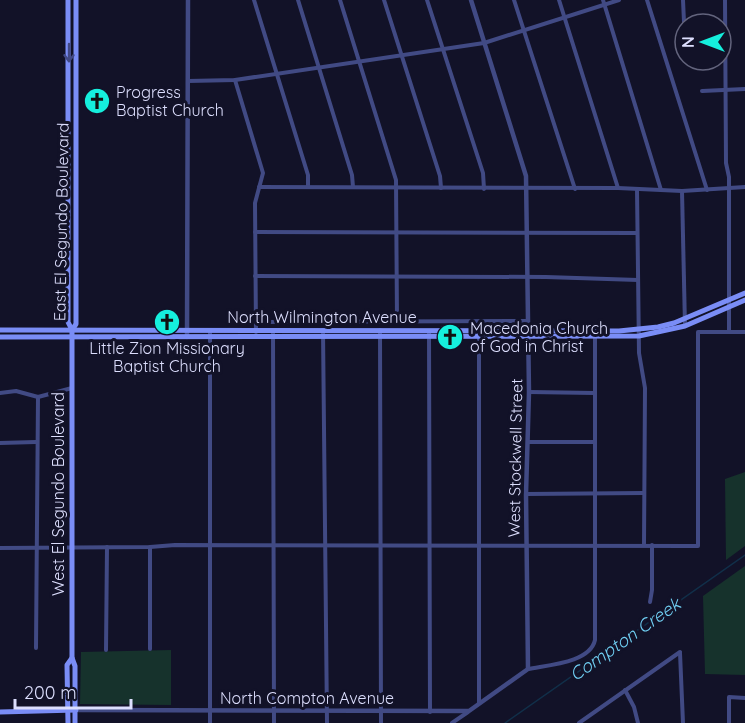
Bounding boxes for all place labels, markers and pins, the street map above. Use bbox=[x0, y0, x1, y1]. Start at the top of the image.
place label: Progress Baptist Church bbox=[116, 82, 224, 120]
church icon: Progress Baptist Church bbox=[82, 86, 112, 116]
church icon: Little Zion Missionary Baptist Church bbox=[152, 307, 182, 337]
place label: Macedonia Church of God in Christ bbox=[470, 318, 608, 356]
church icon: Macedonia Church of God in Christ bbox=[435, 322, 465, 352]
place label: Little Zion Missionary Baptist Church bbox=[89, 338, 245, 376]

